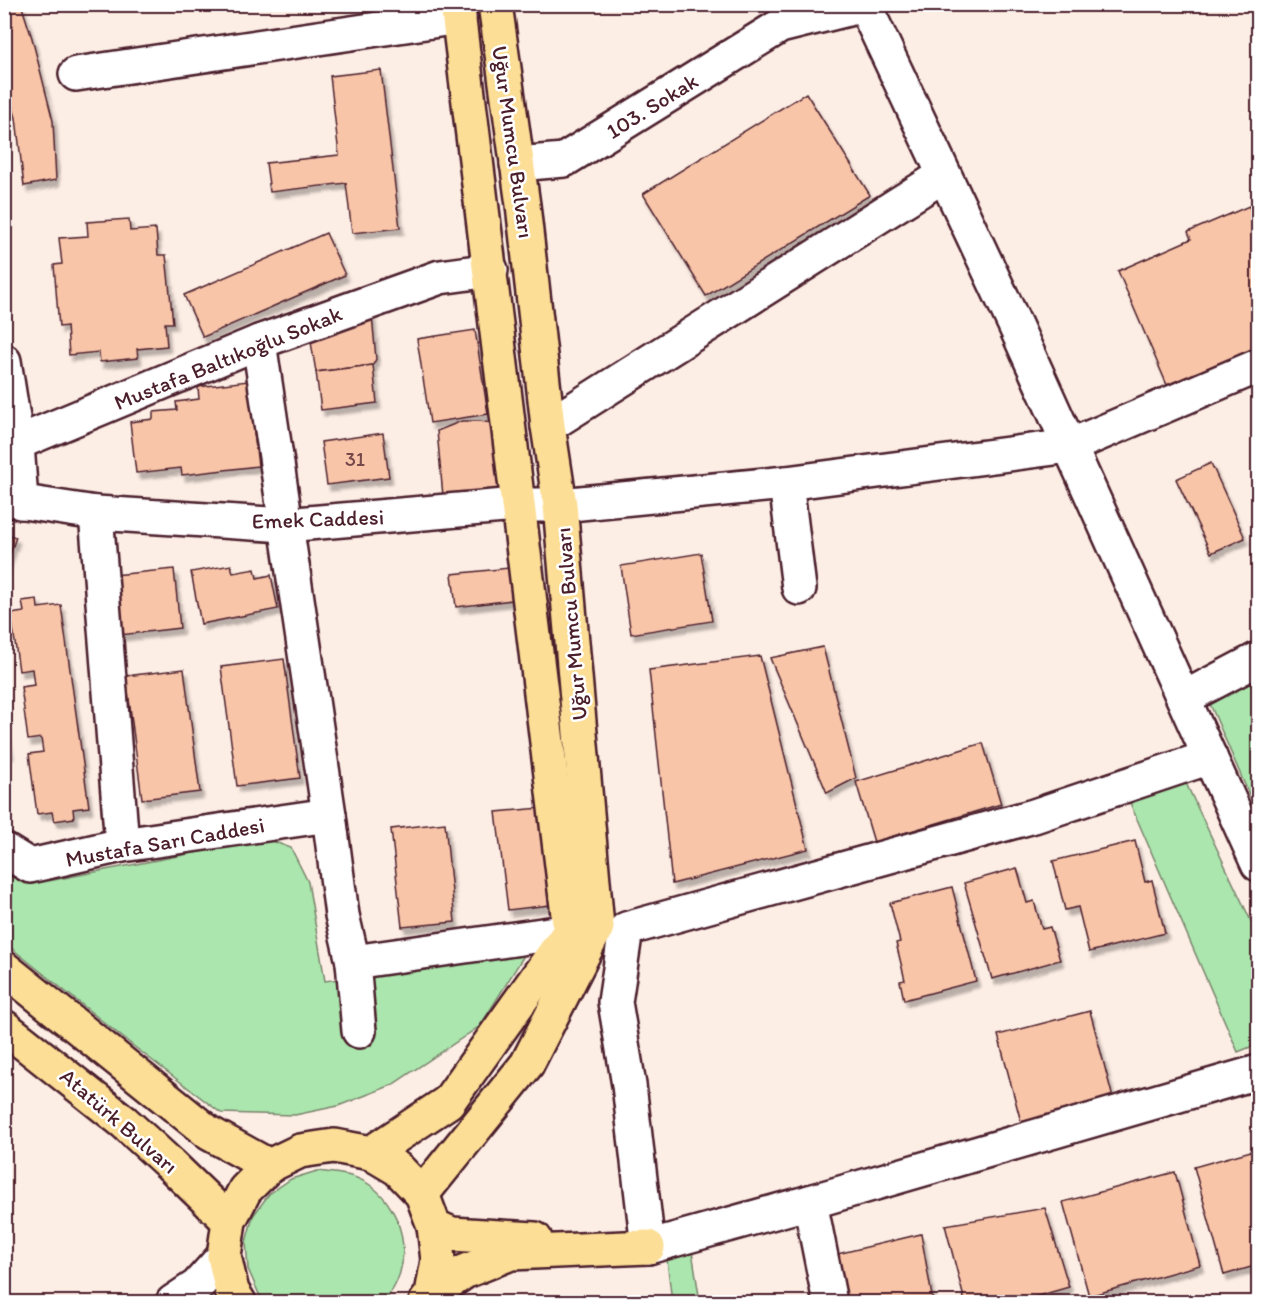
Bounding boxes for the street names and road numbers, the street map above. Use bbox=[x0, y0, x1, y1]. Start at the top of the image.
street label: Uğur Mumcu Bulvarı bbox=[486, 44, 540, 240]
street label: 103. Sokak bbox=[601, 67, 703, 145]
street label: Mustafa Baltıkoğlu Sokak bbox=[110, 300, 346, 416]
street label: Emek Caddesi bbox=[251, 503, 385, 535]
street label: Uğur Mumcu Bulvarı bbox=[549, 526, 593, 722]
street label: Mustafa Sarı Caddesi bbox=[63, 811, 267, 873]
street label: Atatürk Bulvarı bbox=[55, 1063, 183, 1179]

